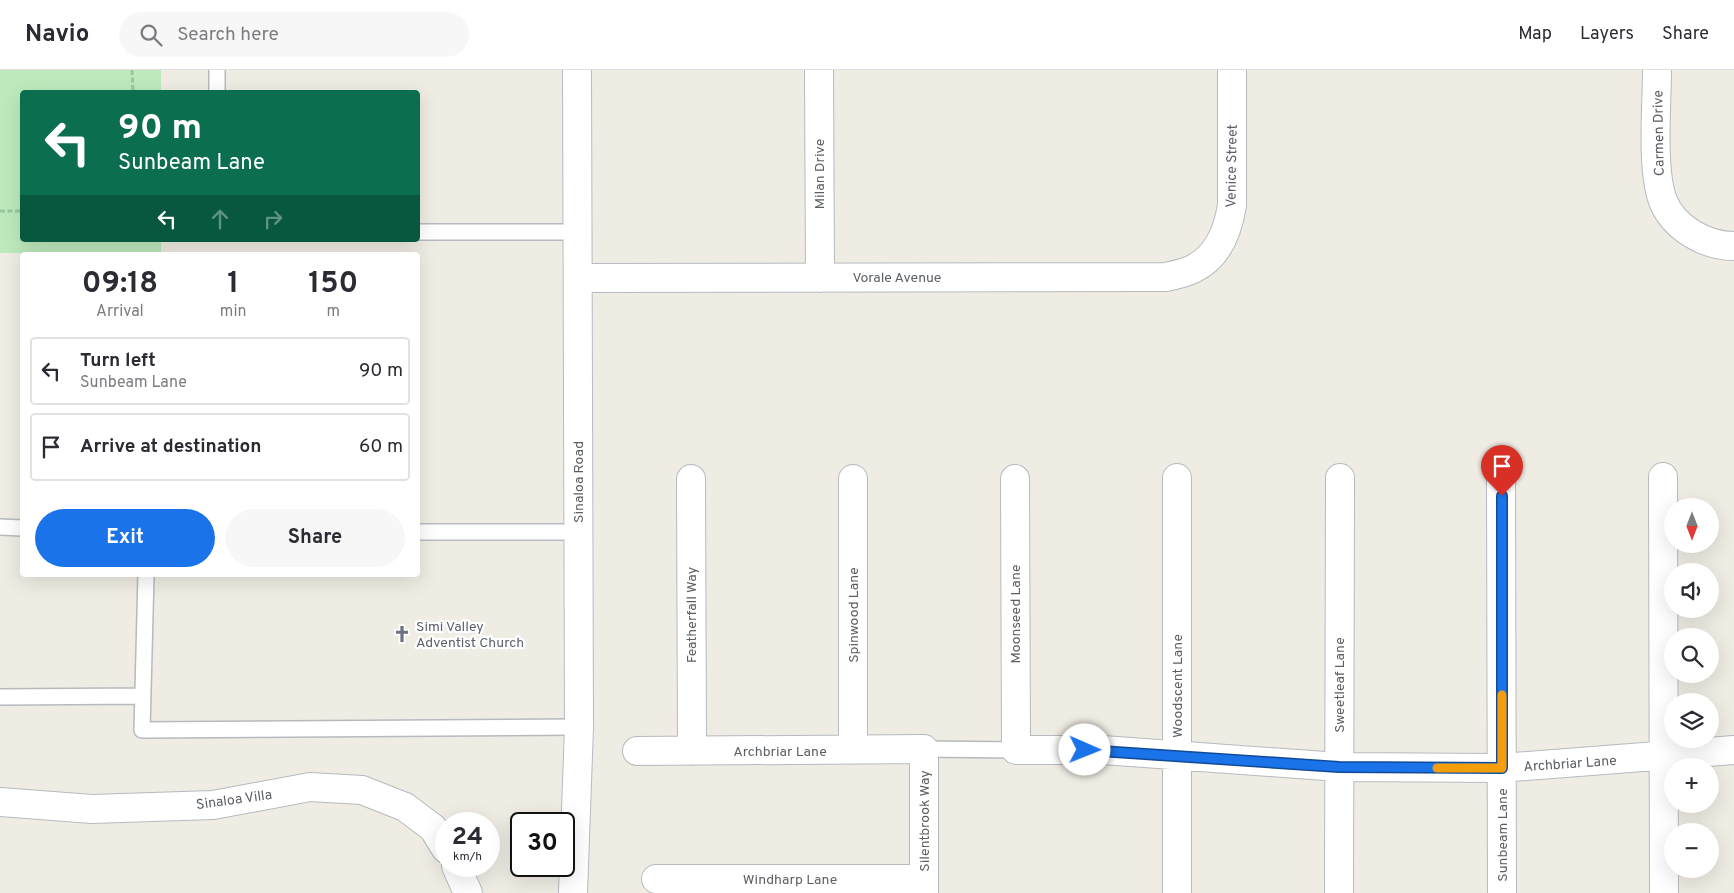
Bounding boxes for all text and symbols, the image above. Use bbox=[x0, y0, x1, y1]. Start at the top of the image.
search box bbox=[119, 12, 469, 57]
text: Navio bbox=[25, 20, 89, 50]
icon: search bbox=[137, 21, 165, 49]
text: Search here bbox=[177, 23, 279, 47]
text: Map bbox=[1518, 23, 1552, 46]
text: Layers bbox=[1580, 23, 1634, 46]
text: Share bbox=[1662, 23, 1709, 46]
street label: Carmen Drive bbox=[1650, 90, 1669, 176]
text: 90 m bbox=[118, 107, 202, 151]
icon: left bbox=[35, 110, 100, 175]
street label: Venice Street bbox=[1223, 124, 1242, 208]
street label: Milan Drive bbox=[812, 139, 829, 209]
text: Sunbeam Lane bbox=[118, 150, 265, 177]
icon: left bbox=[153, 205, 181, 233]
icon: ahead bbox=[206, 205, 234, 233]
icon: right bbox=[259, 205, 287, 233]
text: 09:18 bbox=[82, 266, 158, 303]
text: 1 bbox=[227, 266, 239, 303]
text: 150 bbox=[308, 266, 358, 303]
street label: Vorale Avenue bbox=[853, 270, 941, 287]
text: Arrival bbox=[96, 302, 144, 322]
text: min bbox=[220, 302, 246, 322]
text: m bbox=[326, 302, 340, 322]
text: Turn left bbox=[80, 349, 156, 373]
icon: left bbox=[37, 357, 65, 385]
text: 90 m bbox=[359, 359, 403, 383]
text: Sunbeam Lane bbox=[80, 373, 187, 393]
icon: arrive bbox=[37, 433, 65, 461]
text: Arrive at destination bbox=[80, 435, 261, 459]
text: 60 m bbox=[359, 435, 403, 459]
street label: Sinaloa Road bbox=[571, 441, 588, 523]
pin bbox=[1481, 445, 1523, 496]
icon: arrive bbox=[1488, 452, 1516, 480]
north arrow bbox=[1664, 498, 1719, 552]
map controls bbox=[1664, 498, 1719, 878]
button: Exit bbox=[35, 509, 215, 567]
button: Share bbox=[225, 509, 405, 567]
button: sound bbox=[1664, 563, 1719, 618]
street label: Moonseed Lane bbox=[1008, 564, 1025, 664]
street label: Featherfall Way bbox=[684, 567, 701, 663]
street label: Spinwood Lane bbox=[846, 567, 863, 663]
place label: Simi Valley Adventist Church bbox=[416, 619, 524, 652]
church icon: Simi Valley Adventist Church bbox=[392, 624, 412, 644]
button: search bbox=[1664, 628, 1719, 683]
street label: Woodscent Lane bbox=[1170, 634, 1187, 738]
street label: Sweetleaf Lane bbox=[1332, 637, 1349, 733]
button: layers bbox=[1664, 693, 1719, 748]
position arrow bbox=[1058, 723, 1110, 775]
street label: Archbriar Lane bbox=[733, 744, 827, 761]
street label: Archbriar Lane bbox=[1523, 753, 1617, 776]
button: + bbox=[1664, 758, 1719, 813]
street label: Silentbrook Way bbox=[917, 770, 934, 872]
street label: Sinaloa Villa bbox=[195, 787, 273, 814]
street label: Sunbeam Lane bbox=[1495, 788, 1512, 882]
speed limit sign: 30 bbox=[510, 812, 575, 877]
text: 24 bbox=[452, 822, 483, 854]
button: − bbox=[1664, 823, 1719, 878]
text: km/h bbox=[453, 849, 482, 865]
street label: Windharp Lane bbox=[743, 872, 837, 889]

